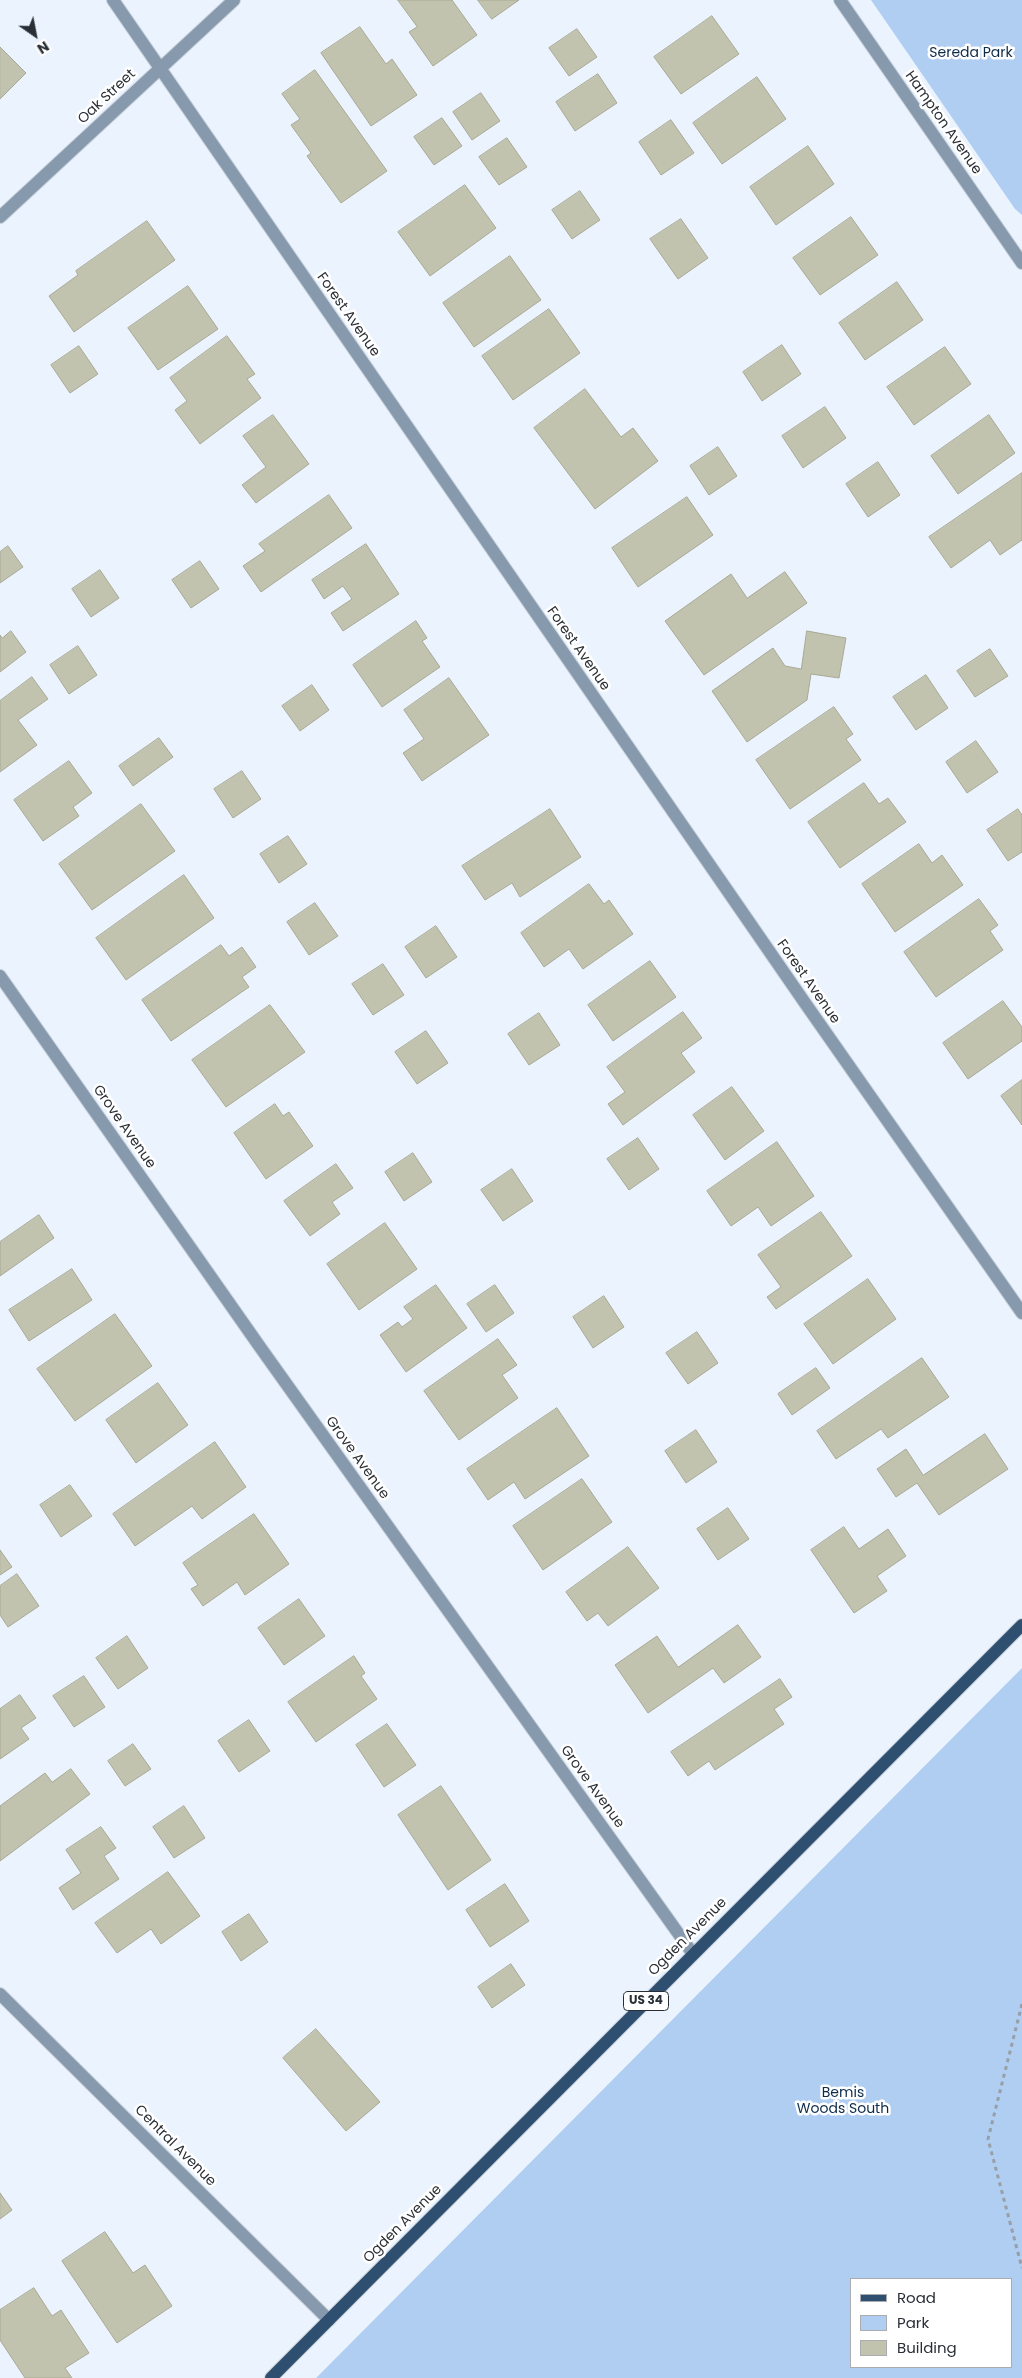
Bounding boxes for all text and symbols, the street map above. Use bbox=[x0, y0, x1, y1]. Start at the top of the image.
north arrow bbox=[10, 10, 60, 60]
text: N bbox=[33, 36, 53, 59]
park label: Sereda Park bbox=[929, 45, 1013, 61]
street label: Oak Street bbox=[75, 66, 139, 128]
street label: Hampton Avenue bbox=[901, 68, 985, 178]
street label: Forest Avenue bbox=[313, 270, 383, 360]
street label: Forest Avenue bbox=[543, 604, 613, 694]
street label: Forest Avenue bbox=[773, 937, 843, 1027]
street label: Grove Avenue bbox=[89, 1082, 159, 1172]
street label: Grove Avenue bbox=[321, 1413, 393, 1503]
street label: Grove Avenue bbox=[556, 1742, 628, 1832]
street label: Ogden Avenue bbox=[645, 1894, 731, 1980]
road number: US 34 bbox=[624, 1992, 668, 2010]
park label: Bemis Woods South bbox=[797, 2085, 889, 2118]
street label: Central Avenue bbox=[131, 2102, 219, 2190]
street label: Ogden Avenue bbox=[360, 2181, 446, 2267]
legend bbox=[850, 2278, 1012, 2368]
text: Road bbox=[897, 2287, 936, 2308]
text: Park bbox=[897, 2312, 929, 2333]
text: Building bbox=[897, 2337, 957, 2358]

